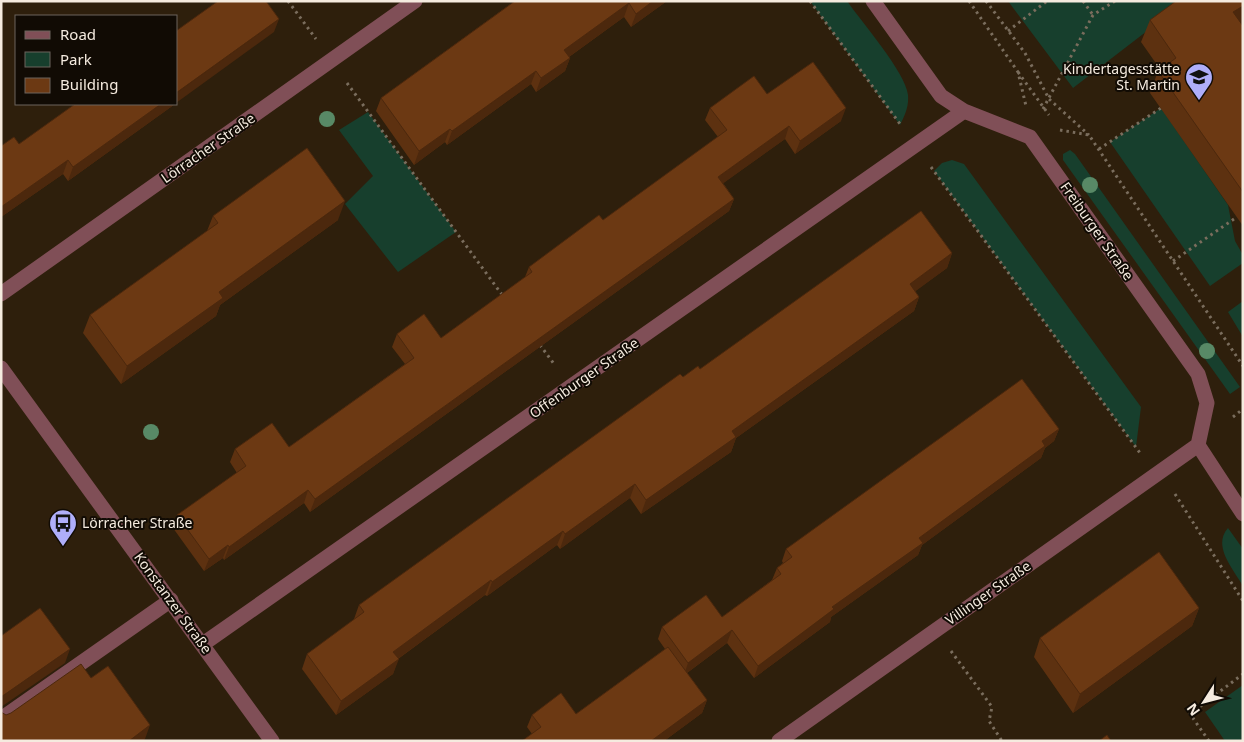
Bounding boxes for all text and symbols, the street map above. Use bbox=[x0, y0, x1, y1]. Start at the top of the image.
legend bbox=[15, 15, 178, 105]
text: Road bbox=[60, 24, 96, 44]
text: Park bbox=[60, 49, 92, 69]
place label: Kindertagesstätte St. Martin bbox=[1063, 59, 1180, 94]
school or university icon: Kindertagesstätte St. Martin bbox=[1184, 62, 1214, 101]
text: Building bbox=[60, 74, 118, 94]
street label: Lörracher Straße bbox=[157, 108, 258, 187]
street label: Freiburger Straße bbox=[1056, 178, 1138, 284]
street label: Offenburger Straße bbox=[526, 333, 642, 422]
bus stop icon: Lörracher Straße bbox=[48, 508, 78, 547]
place label: Lörracher Straße bbox=[82, 513, 193, 532]
street label: Konstanzer Straße bbox=[130, 548, 217, 657]
street label: Villinger Straße bbox=[941, 556, 1034, 629]
north arrow bbox=[1179, 677, 1229, 727]
text: N bbox=[1182, 700, 1204, 720]

